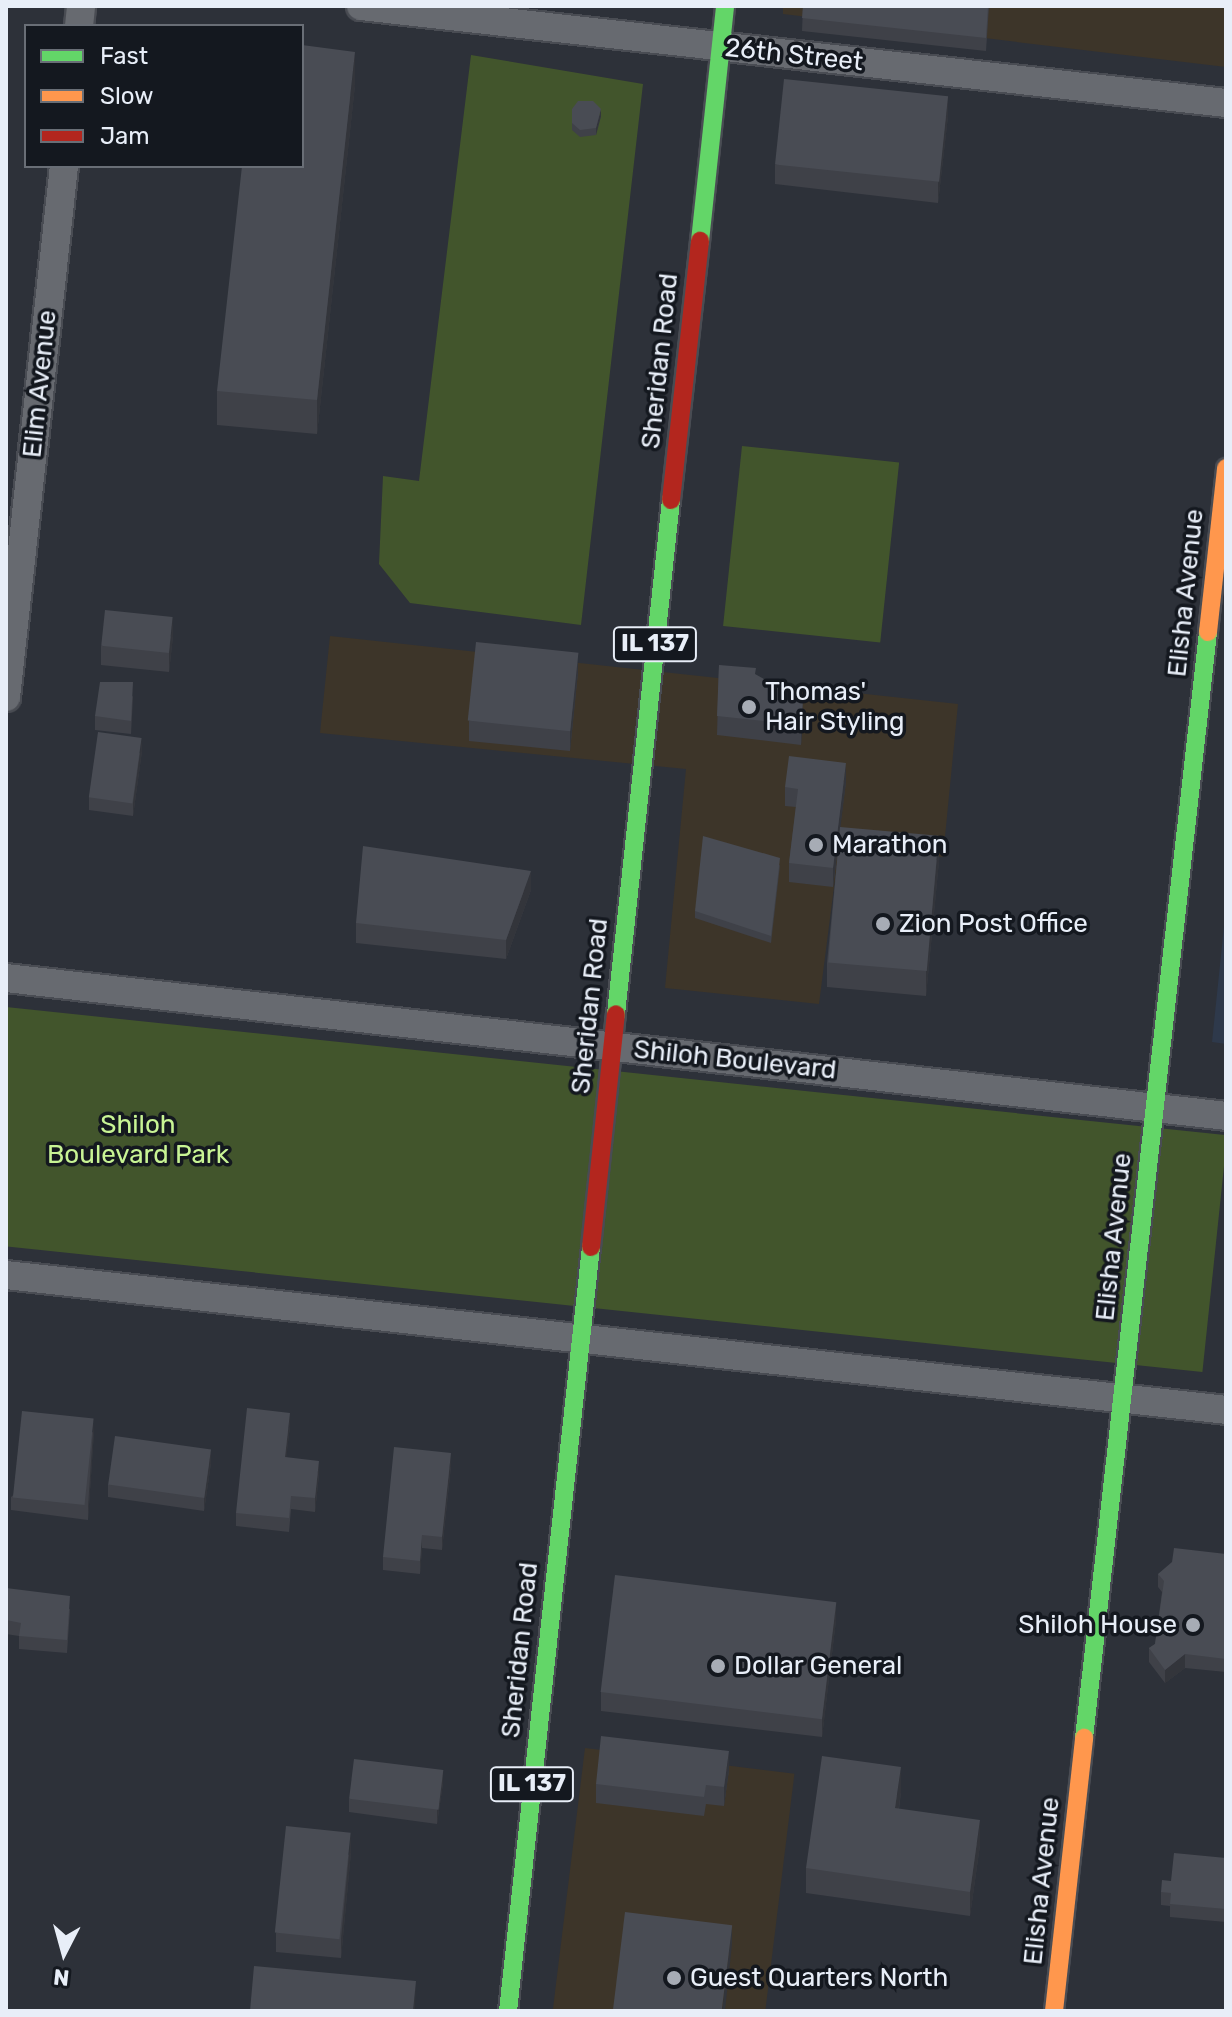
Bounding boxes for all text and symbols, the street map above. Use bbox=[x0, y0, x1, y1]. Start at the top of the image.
legend bbox=[24, 24, 304, 168]
street label: 26th Street bbox=[724, 32, 864, 78]
text: Fast bbox=[100, 42, 148, 70]
text: Slow bbox=[100, 82, 153, 110]
text: Jam bbox=[100, 122, 150, 150]
street label: Sheridan Road bbox=[635, 272, 685, 450]
street label: Elim Avenue bbox=[17, 308, 63, 460]
street label: Elisha Avenue bbox=[1162, 507, 1210, 679]
road number: IL 137 bbox=[611, 624, 699, 664]
place label: Thomas' Hair Styling bbox=[765, 676, 905, 738]
marker: Thomas' Hair Styling bbox=[740, 698, 758, 716]
place label: Marathon bbox=[832, 829, 948, 861]
marker: Marathon bbox=[807, 836, 825, 854]
place label: Zion Post Office bbox=[899, 908, 1088, 940]
marker: Zion Post Office bbox=[874, 915, 892, 933]
street label: Sheridan Road bbox=[565, 917, 615, 1095]
street label: Shiloh Boulevard bbox=[632, 1034, 838, 1086]
park label: Shiloh Boulevard Park bbox=[47, 1109, 229, 1170]
street label: Elisha Avenue bbox=[1090, 1151, 1138, 1323]
street label: Sheridan Road bbox=[495, 1561, 545, 1739]
place label: Shiloh House bbox=[1018, 1609, 1177, 1641]
marker: Shiloh House bbox=[1184, 1616, 1202, 1634]
place label: Dollar General bbox=[734, 1650, 903, 1682]
marker: Dollar General bbox=[709, 1657, 727, 1675]
road number: IL 137 bbox=[488, 1764, 576, 1804]
street label: Elisha Avenue bbox=[1018, 1795, 1066, 1967]
north arrow bbox=[24, 1913, 104, 1993]
place label: Guest Quarters North bbox=[690, 1962, 948, 1994]
text: N bbox=[52, 1963, 71, 1992]
marker: Guest Quarters North bbox=[665, 1969, 683, 1987]

